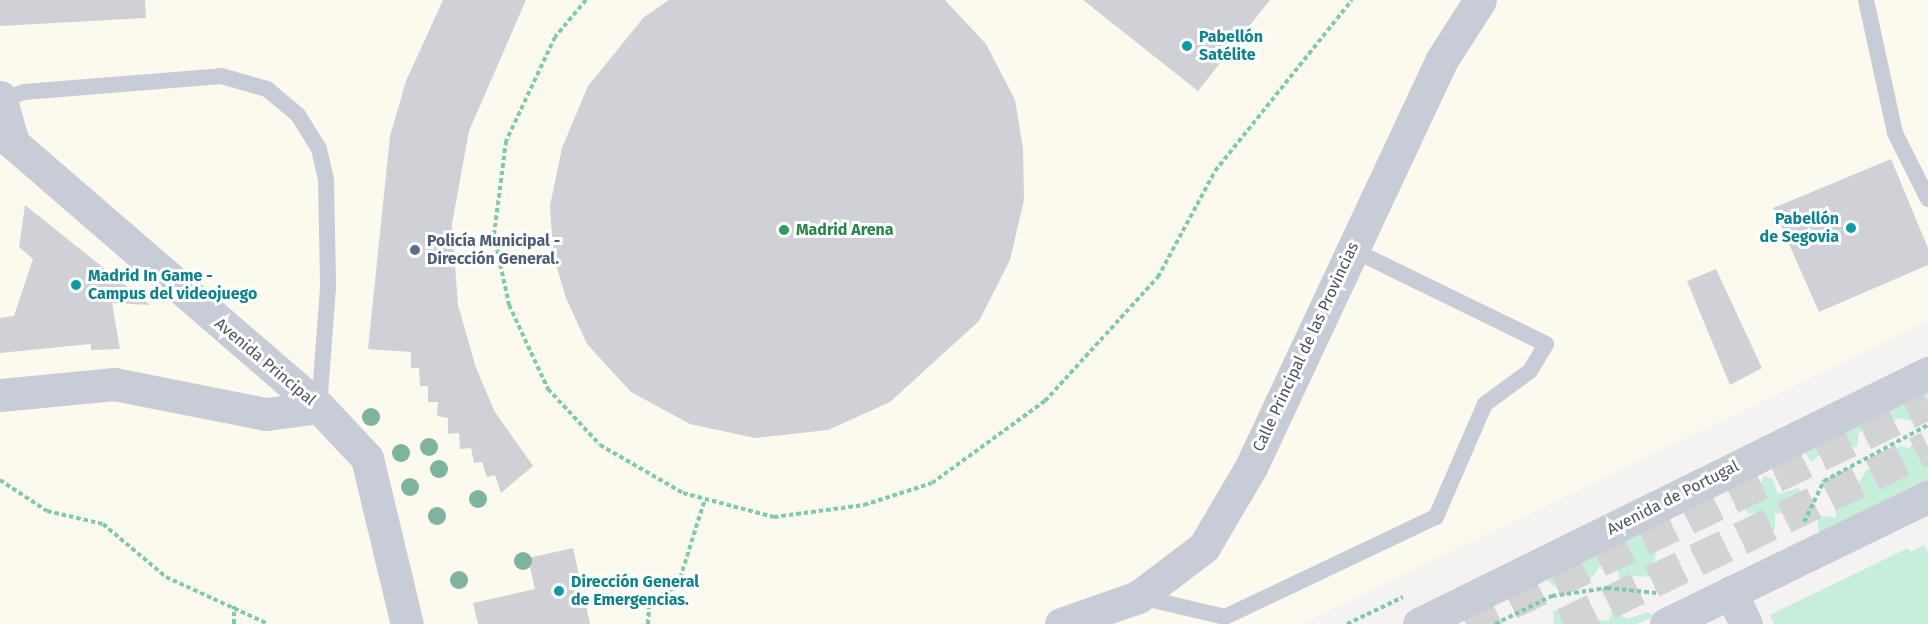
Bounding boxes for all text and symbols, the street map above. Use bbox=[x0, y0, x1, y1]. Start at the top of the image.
place label: Pabellón Satélite bbox=[1199, 27, 1263, 65]
marker: Pabellón Satélite bbox=[1180, 39, 1194, 53]
place label: Pabellón de Segovia bbox=[1760, 209, 1839, 247]
place label: Madrid Arena bbox=[796, 220, 893, 240]
marker: Pabellón de Segovia bbox=[1844, 221, 1858, 235]
marker: Madrid Arena bbox=[777, 223, 791, 237]
place label: Policía Municipal - Dirección General. bbox=[427, 231, 560, 269]
street label: Calle Principal de las Provincias bbox=[1249, 239, 1363, 455]
marker: Policía Municipal - Dirección General. bbox=[408, 243, 422, 257]
place label: Madrid In Game - Campus del videojuego bbox=[88, 266, 257, 304]
marker: Madrid In Game - Campus del videojuego bbox=[69, 278, 83, 292]
street label: Avenida Principal bbox=[211, 314, 319, 410]
street label: Avenida de Portugal bbox=[1604, 456, 1742, 540]
place label: Dirección General de Emergencias. bbox=[571, 572, 699, 610]
marker: Dirección General de Emergencias. bbox=[552, 584, 566, 598]

